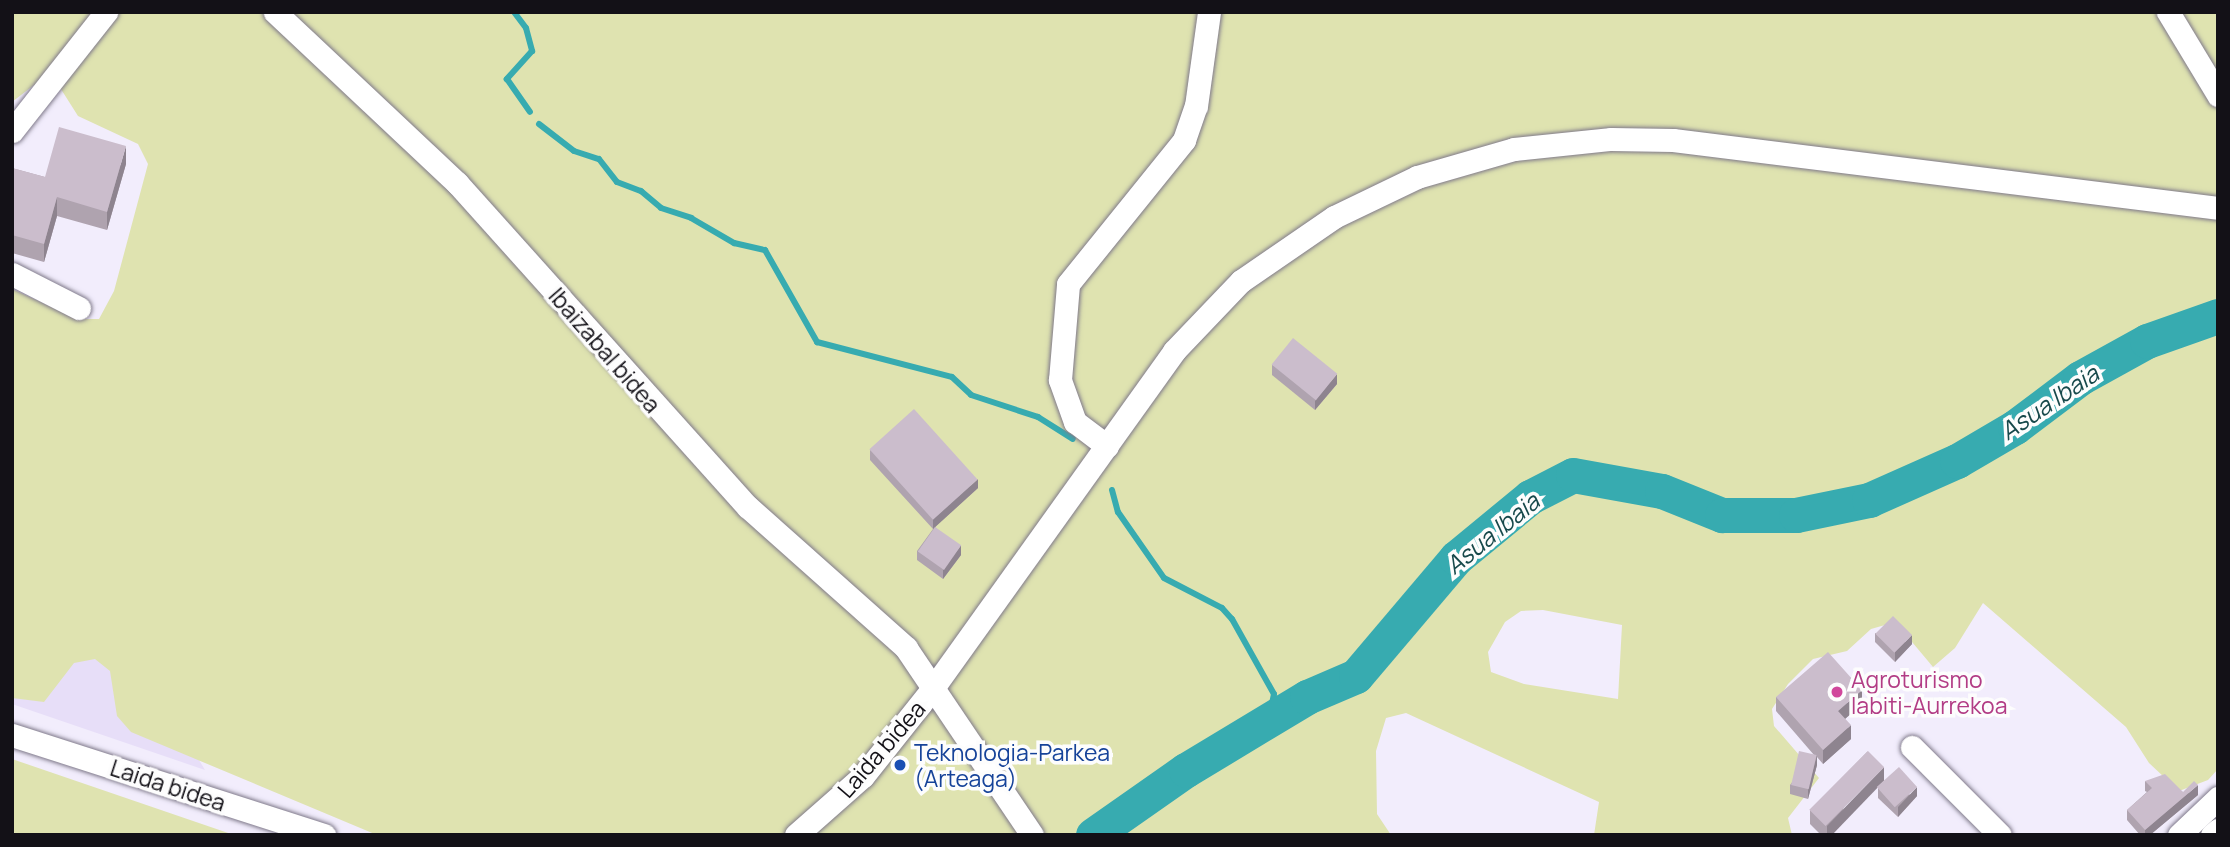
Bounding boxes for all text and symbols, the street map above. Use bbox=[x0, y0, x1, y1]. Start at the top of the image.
street label: Ibaizabal bidea bbox=[543, 282, 667, 418]
water label: Asua Ibaia bbox=[1994, 359, 2104, 445]
water label: Asua Ibaia bbox=[1439, 486, 1545, 580]
place label: Agroturismo Iabiti-Aurrekoa bbox=[1851, 665, 2008, 719]
marker: Agroturismo Iabiti-Aurrekoa bbox=[1829, 684, 1845, 700]
street label: Laida bidea bbox=[831, 695, 931, 803]
place label: Teknologia-Parkea (Arteaga) bbox=[914, 738, 1110, 792]
street label: Laida bidea bbox=[107, 753, 229, 817]
marker: Teknologia-Parkea (Arteaga) bbox=[892, 757, 908, 773]

